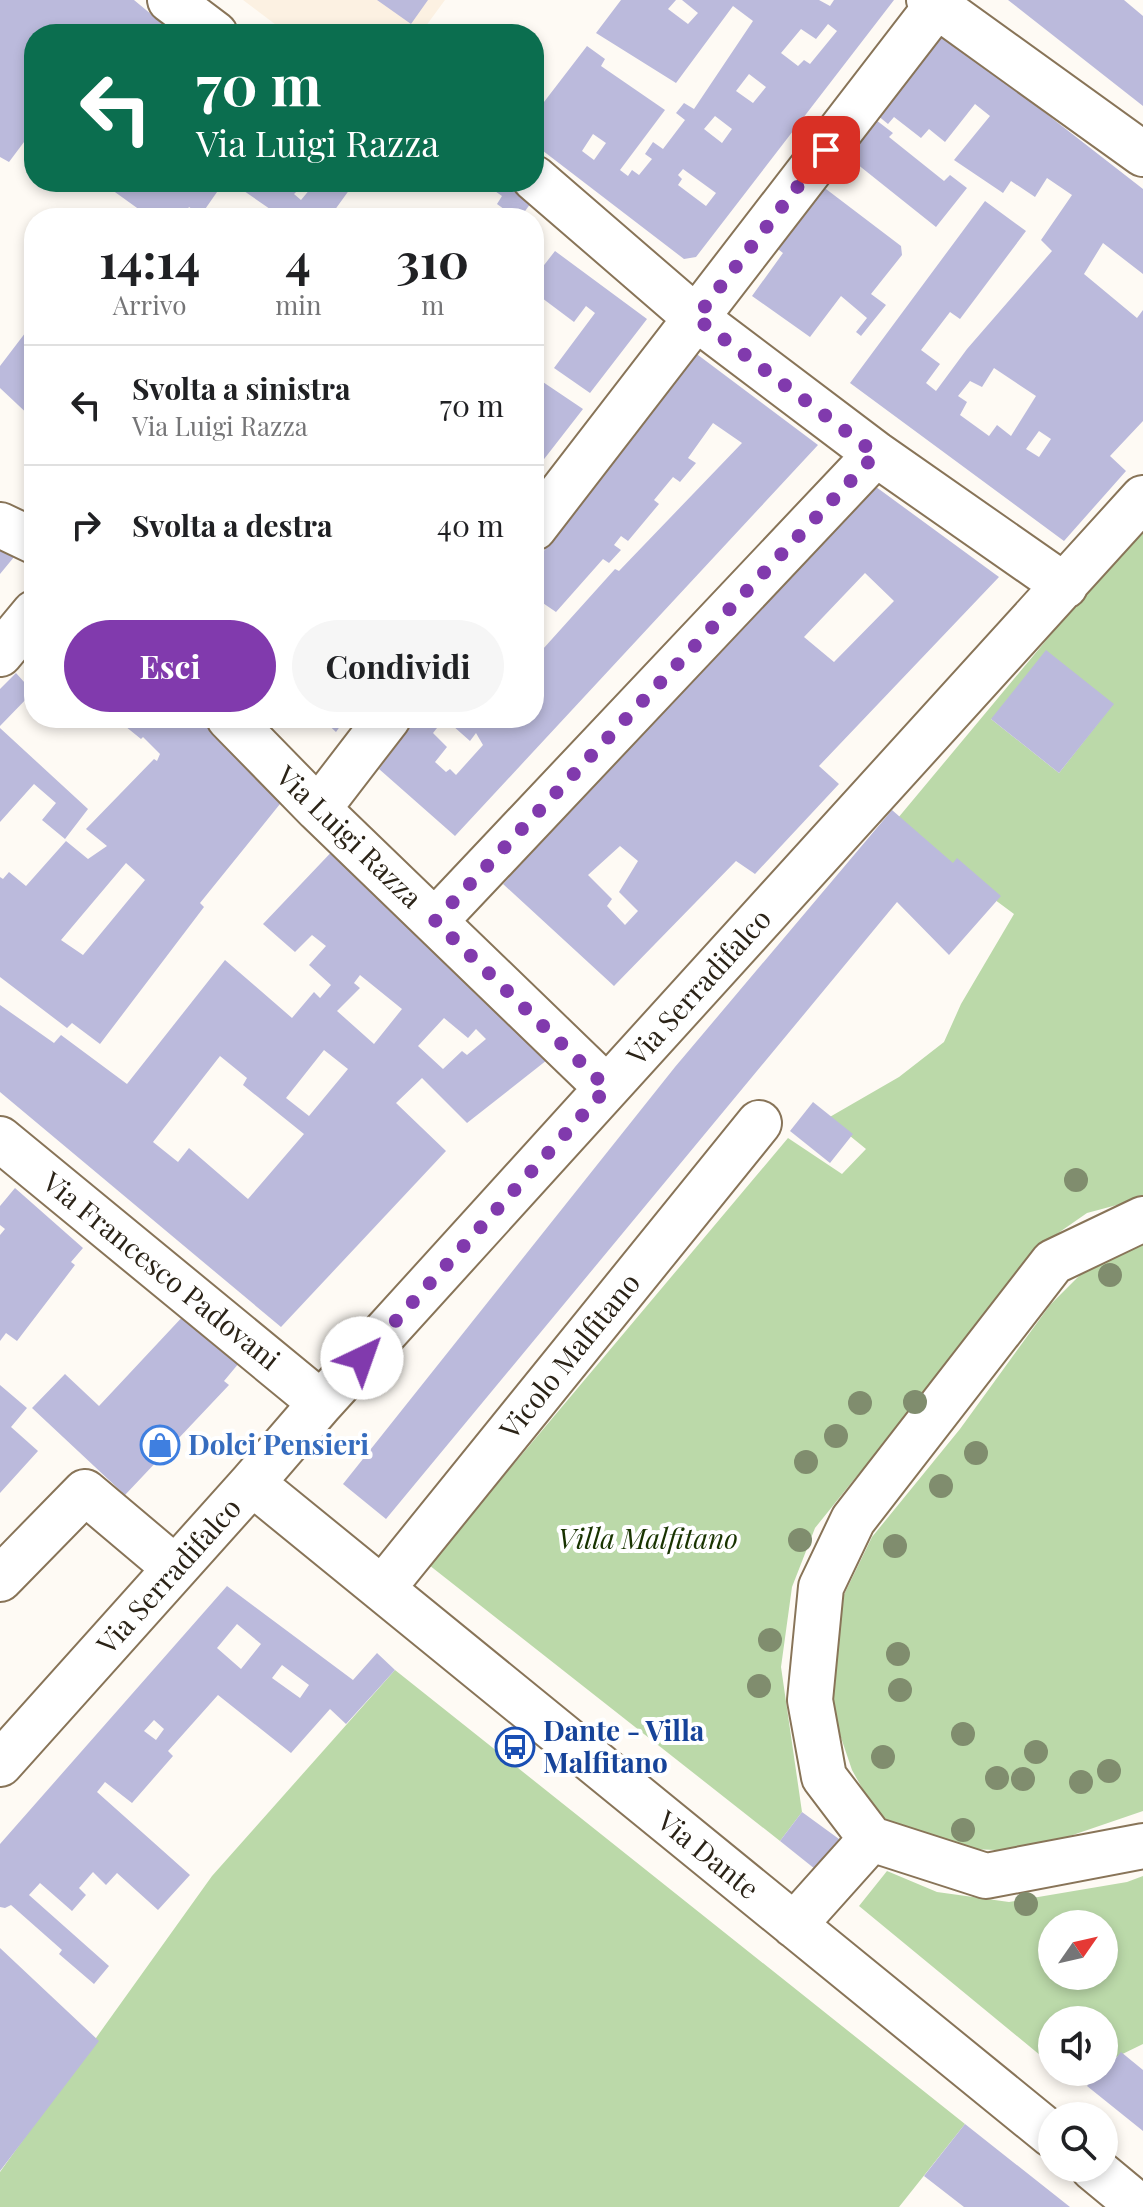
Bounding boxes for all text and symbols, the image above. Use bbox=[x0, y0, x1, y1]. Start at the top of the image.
text: 70 m bbox=[196, 46, 321, 121]
icon: left bbox=[64, 56, 168, 160]
pin bbox=[792, 116, 860, 184]
text: Via Luigi Razza bbox=[196, 118, 439, 166]
icon: arrive bbox=[804, 128, 848, 172]
text: 14:14 bbox=[99, 227, 200, 291]
text: 4 bbox=[286, 227, 311, 291]
text: 310 bbox=[396, 227, 469, 291]
text: Arrivo bbox=[113, 287, 187, 322]
text: min bbox=[275, 287, 321, 322]
text: m bbox=[421, 287, 444, 322]
text: Svolta a sinistra bbox=[132, 368, 351, 408]
icon: left bbox=[64, 383, 108, 427]
text: 70 m bbox=[440, 385, 504, 425]
text: Via Luigi Razza bbox=[132, 408, 308, 443]
icon: right bbox=[64, 503, 108, 547]
text: Svolta a destra bbox=[132, 505, 333, 545]
text: 40 m bbox=[437, 505, 504, 545]
button: Esci bbox=[64, 620, 276, 712]
button: Condividi bbox=[292, 620, 504, 712]
street label: Via Luigi Razza bbox=[268, 756, 431, 915]
street label: Via Serradifalco bbox=[617, 900, 778, 1073]
street label: Via Francesco Padovani bbox=[35, 1162, 288, 1377]
street label: Vicolo Malfitano bbox=[490, 1264, 647, 1446]
position arrow bbox=[320, 1316, 404, 1400]
shop icon: Dolci Pensieri bbox=[139, 1424, 181, 1466]
place label: Dolci Pensieri bbox=[188, 1425, 369, 1462]
street label: Via Serradifalco bbox=[87, 1489, 248, 1662]
park label: Villa Malfitano bbox=[558, 1519, 738, 1556]
place label: Dante - Villa Malfitano bbox=[543, 1711, 705, 1780]
bus stop icon: Dante - Villa Malfitano bbox=[494, 1726, 536, 1768]
street label: Via Dante bbox=[650, 1801, 767, 1906]
north arrow bbox=[1038, 1910, 1118, 1990]
map controls bbox=[1038, 1910, 1118, 2182]
button: sound bbox=[1038, 2006, 1118, 2086]
button: search bbox=[1038, 2102, 1118, 2182]

